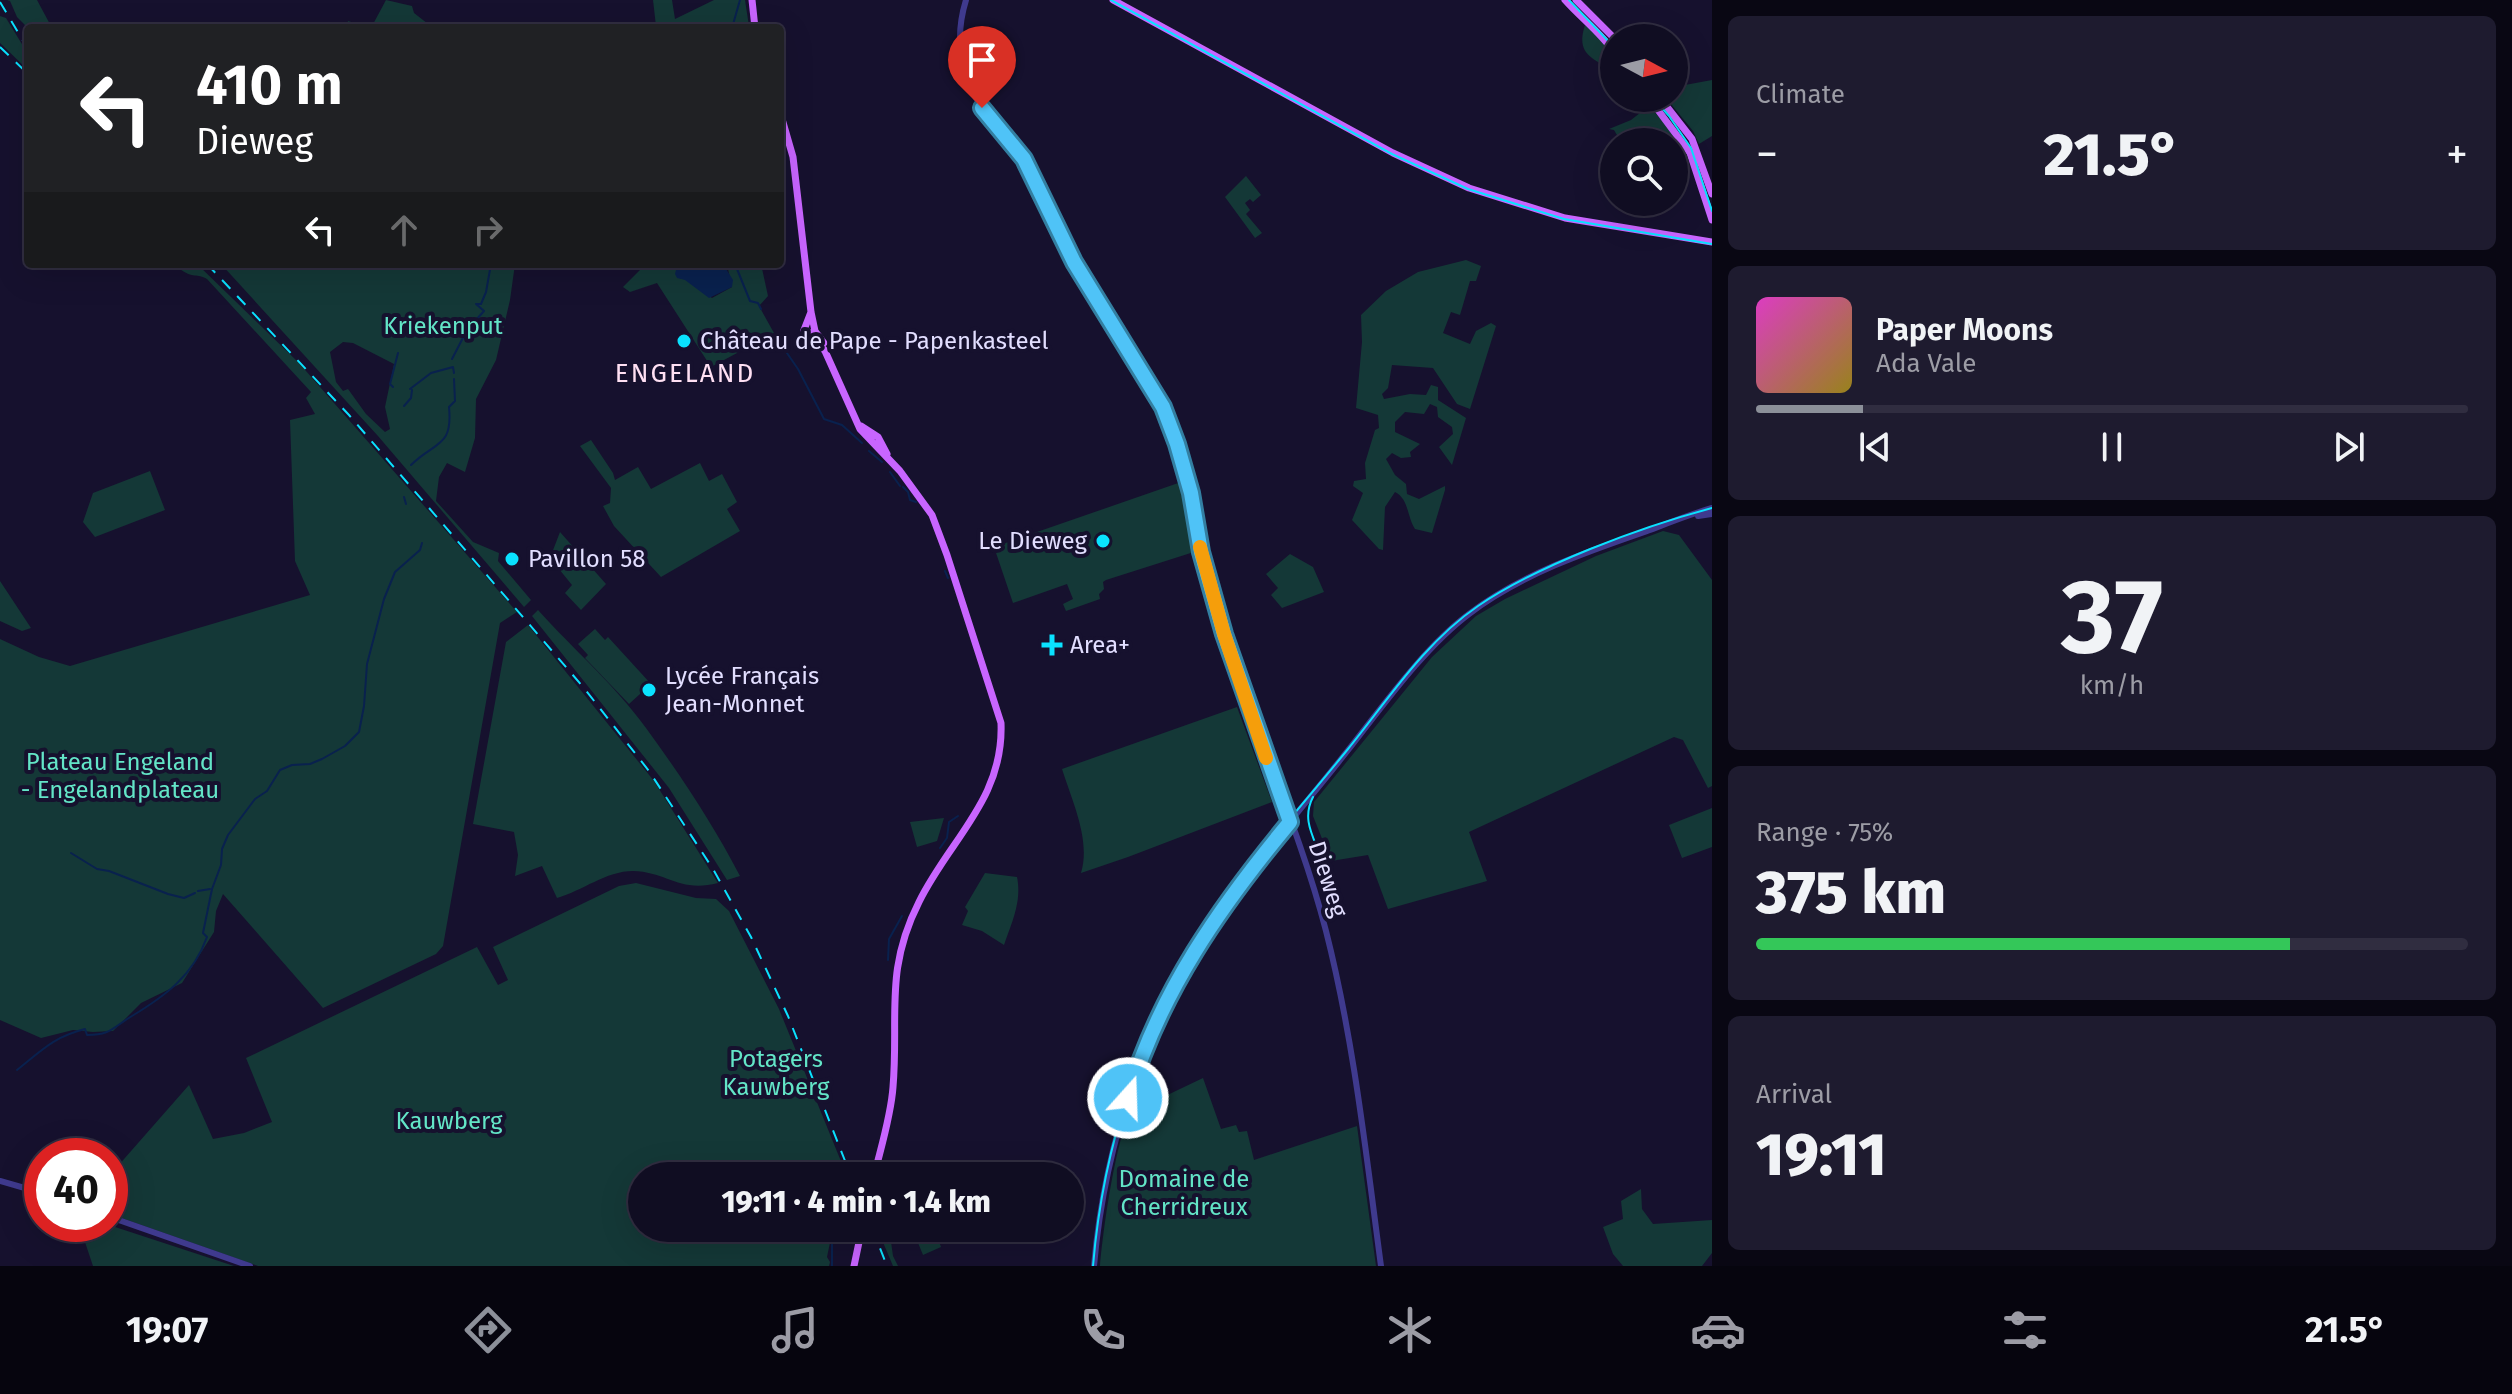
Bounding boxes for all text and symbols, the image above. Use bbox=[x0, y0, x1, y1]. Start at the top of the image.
north arrow bbox=[1600, 24, 1688, 112]
map controls bbox=[1600, 24, 1688, 216]
pin bbox=[948, 26, 1016, 108]
icon: arrive bbox=[960, 38, 1004, 82]
text: 410 m bbox=[196, 52, 343, 119]
icon: left bbox=[64, 56, 168, 160]
text: Climate bbox=[1756, 79, 1845, 110]
text: 21.5° bbox=[2044, 119, 2180, 191]
text: Dieweg bbox=[196, 120, 313, 164]
button: search bbox=[1600, 128, 1688, 216]
text: − bbox=[1756, 128, 1778, 181]
text: + bbox=[2446, 128, 2468, 181]
icon: left bbox=[298, 208, 342, 252]
icon: ahead bbox=[382, 208, 426, 252]
icon: right bbox=[466, 208, 510, 252]
park label: Kriekenput bbox=[383, 312, 503, 340]
text: Paper Moons bbox=[1876, 312, 2053, 348]
place label: Château de Pape - Papenkasteel bbox=[700, 327, 1049, 355]
marker: Château de Pape - Papenkasteel bbox=[675, 332, 693, 350]
text: Ada Vale bbox=[1876, 348, 1976, 379]
district label: ENGELAND bbox=[615, 358, 755, 389]
icon: previous bbox=[1853, 425, 1897, 469]
icon: pause bbox=[2090, 425, 2134, 469]
icon: next bbox=[2327, 425, 2371, 469]
place label: Le Dieweg bbox=[978, 527, 1088, 555]
marker: Le Dieweg bbox=[1094, 532, 1112, 550]
place label: Pavillon 58 bbox=[528, 545, 646, 573]
marker: Pavillon 58 bbox=[503, 550, 521, 568]
text: 37 bbox=[2061, 555, 2163, 680]
place label: Area+ bbox=[1070, 631, 1130, 659]
marker: Area+ bbox=[1041, 634, 1063, 656]
place label: Lycée Français Jean-Monnet bbox=[665, 662, 819, 718]
text: km/h bbox=[2080, 670, 2144, 701]
marker: Lycée Français Jean-Monnet bbox=[640, 681, 658, 699]
park label: Plateau Engeland - Engelandplateau bbox=[21, 748, 219, 804]
text: Range · 75% bbox=[1756, 817, 1893, 848]
street label: Dieweg bbox=[1303, 838, 1354, 921]
text: 375 km bbox=[1756, 857, 1946, 929]
park label: Potagers Kauwberg bbox=[723, 1045, 830, 1101]
position arrow bbox=[1086, 1056, 1170, 1140]
text: Arrival bbox=[1756, 1079, 1832, 1110]
park label: Kauwberg bbox=[396, 1107, 503, 1135]
text: 19:11 bbox=[1756, 1119, 1887, 1191]
speed limit sign: 40 bbox=[24, 1138, 128, 1242]
park label: Domaine de Cherridreux bbox=[1119, 1165, 1249, 1221]
text: 19:11 · 4 min · 1.4 km bbox=[721, 1184, 991, 1220]
icon: directions bbox=[460, 1302, 516, 1358]
icon: music bbox=[767, 1302, 823, 1358]
icon: phone bbox=[1075, 1302, 1131, 1358]
icon: climate bbox=[1382, 1302, 1438, 1358]
icon: car bbox=[1690, 1302, 1746, 1358]
icon: filters bbox=[1997, 1302, 2053, 1358]
text: 19:07 bbox=[126, 1308, 208, 1352]
text: 21.5° bbox=[2305, 1308, 2386, 1352]

